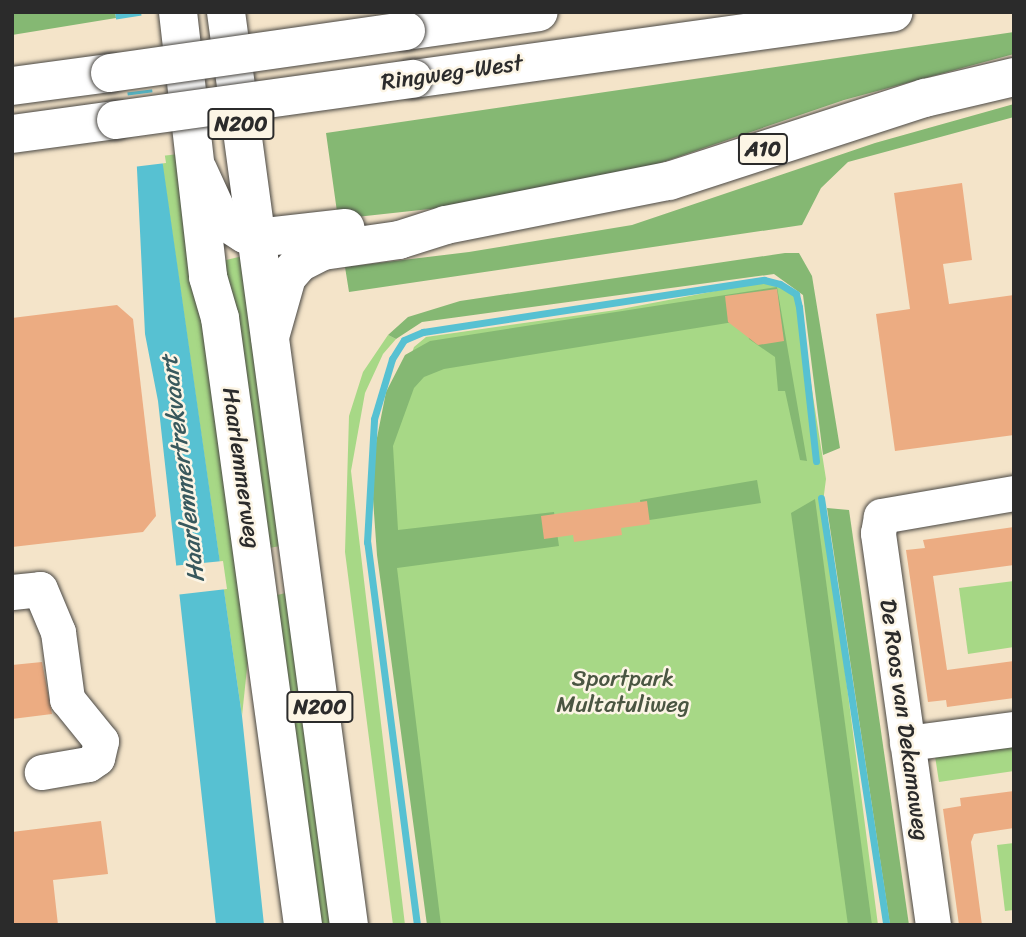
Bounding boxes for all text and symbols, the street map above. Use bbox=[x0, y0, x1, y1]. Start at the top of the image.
street label: Ringweg-West bbox=[379, 49, 525, 97]
road number: N200 bbox=[206, 106, 276, 142]
road number: A10 bbox=[737, 132, 789, 166]
water label: Haarlemmertrekvaart bbox=[155, 354, 211, 584]
street label: Haarlemmerweg bbox=[216, 386, 266, 550]
street label: De Roos van Dekamaweg bbox=[873, 597, 935, 843]
park label: Sportpark Multatuliweg bbox=[556, 665, 690, 719]
road number: N200 bbox=[285, 690, 355, 724]

